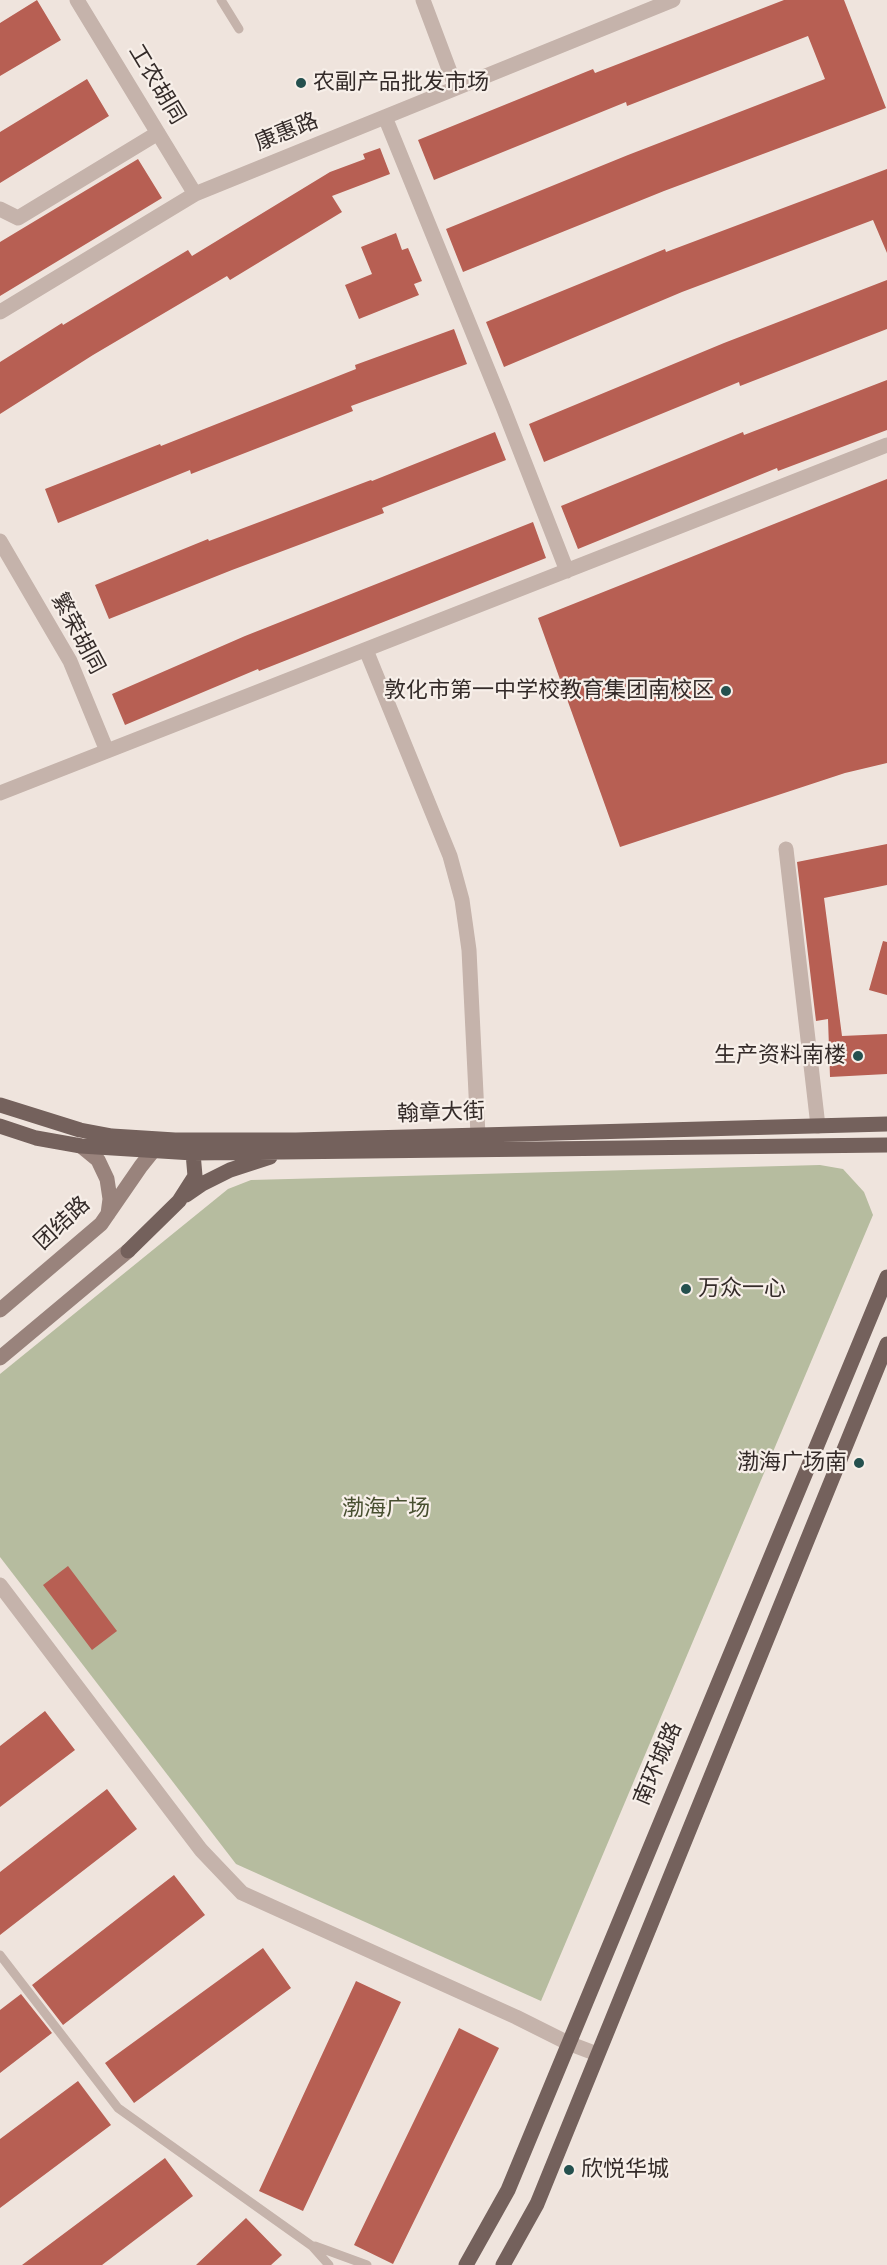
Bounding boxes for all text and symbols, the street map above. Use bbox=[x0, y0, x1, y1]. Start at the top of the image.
street label: 工农胡同 bbox=[122, 40, 190, 130]
place label: 农副产品批发市场 bbox=[313, 70, 489, 96]
marker: 农副产品批发市场 bbox=[294, 76, 308, 90]
street label: 康惠路 bbox=[251, 108, 323, 158]
street label: 繁荣胡同 bbox=[45, 589, 109, 679]
place label: 敦化市第一中学校教育集团南校区 bbox=[384, 678, 714, 704]
marker: 敦化市第一中学校教育集团南校区 bbox=[719, 684, 733, 698]
place label: 生产资料南楼 bbox=[714, 1043, 846, 1069]
marker: 生产资料南楼 bbox=[851, 1049, 865, 1063]
street label: 翰章大街 bbox=[397, 1099, 485, 1129]
street label: 团结路 bbox=[30, 1192, 96, 1256]
place label: 万众一心 bbox=[698, 1276, 786, 1302]
marker: 万众一心 bbox=[679, 1282, 693, 1296]
place label: 渤海广场南 bbox=[737, 1450, 847, 1476]
marker: 渤海广场南 bbox=[852, 1456, 866, 1470]
park label: 渤海广场 bbox=[342, 1496, 430, 1522]
street label: 南环城路 bbox=[630, 1718, 688, 1810]
place label: 欣悦华城 bbox=[581, 2157, 669, 2183]
marker: 欣悦华城 bbox=[562, 2163, 576, 2177]

